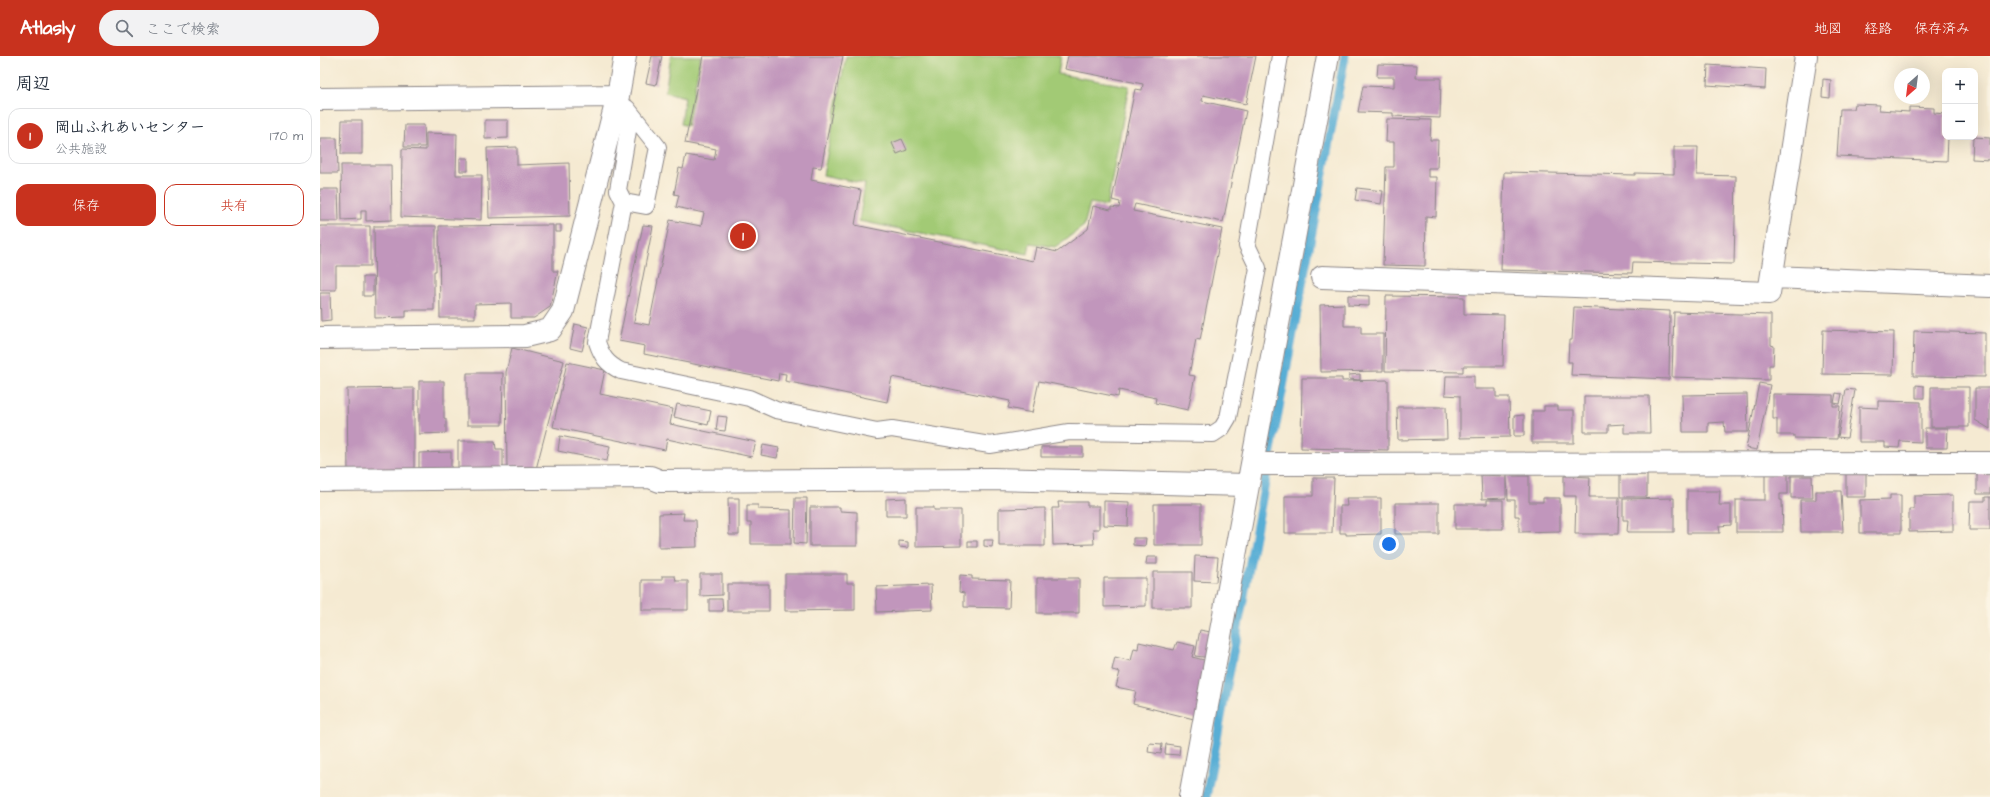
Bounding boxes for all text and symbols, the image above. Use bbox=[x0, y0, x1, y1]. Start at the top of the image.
search box bbox=[99, 10, 379, 46]
text: Atlasly bbox=[20, 15, 75, 42]
icon: search bbox=[113, 17, 135, 39]
text: ここで検索 bbox=[145, 19, 220, 40]
text: 地図 bbox=[1814, 19, 1842, 39]
text: 経路 bbox=[1864, 19, 1892, 39]
text: 保存済み bbox=[1914, 19, 1970, 39]
north arrow bbox=[1894, 68, 1930, 104]
map controls bbox=[1942, 68, 1978, 140]
button: + bbox=[1942, 68, 1978, 104]
text: 周辺 bbox=[16, 72, 50, 96]
button: − bbox=[1942, 104, 1978, 140]
text: 岡山ふれあいセンター bbox=[55, 117, 205, 138]
text: 1 bbox=[29, 127, 31, 145]
text: 170 m bbox=[270, 127, 303, 145]
text: 公共施設 bbox=[55, 140, 107, 158]
button: 保存 bbox=[16, 184, 156, 226]
button: 共有 bbox=[164, 184, 304, 226]
pin: 1 bbox=[730, 221, 756, 251]
your location bbox=[1379, 534, 1399, 554]

